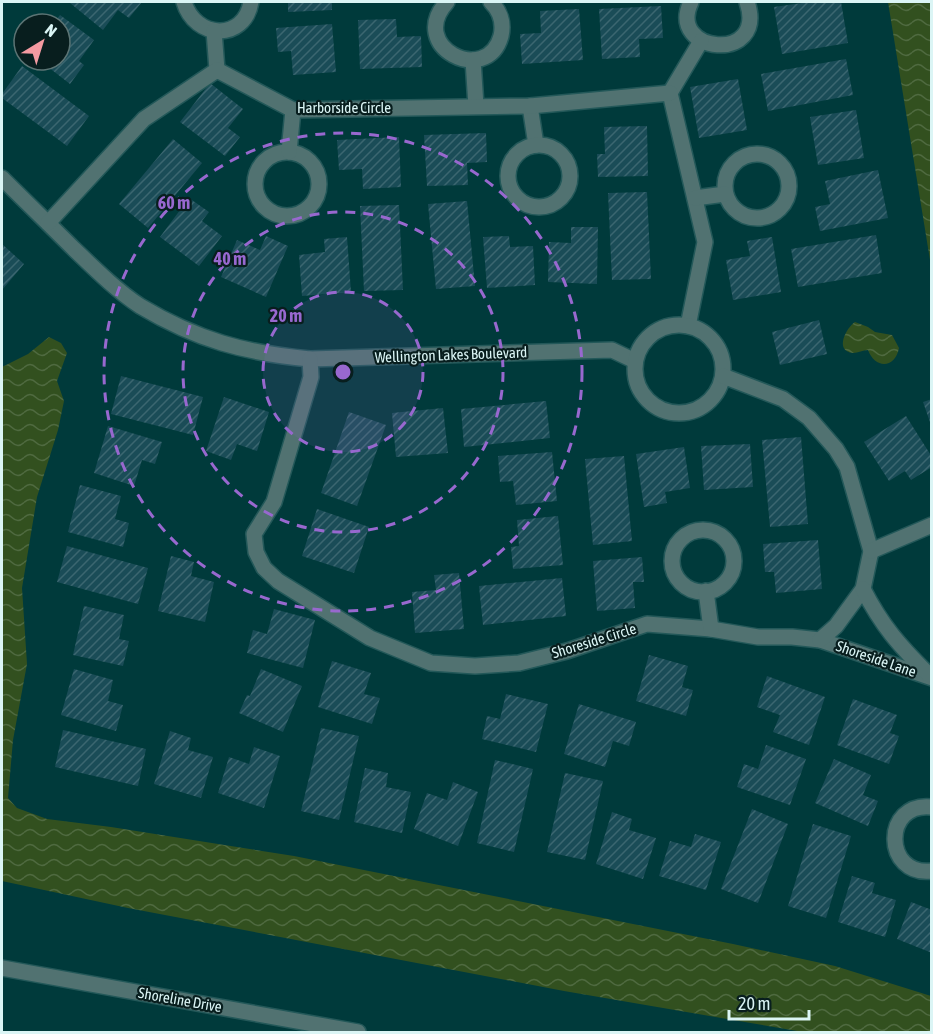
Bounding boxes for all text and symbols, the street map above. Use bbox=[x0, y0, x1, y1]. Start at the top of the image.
north arrow bbox=[12, 12, 72, 72]
text: N bbox=[42, 20, 61, 40]
street label: Harborside Circle bbox=[297, 99, 391, 116]
text: 60 m bbox=[158, 192, 190, 213]
text: 40 m bbox=[213, 248, 246, 269]
text: 20 m bbox=[270, 305, 302, 326]
street label: Wellington Lakes Boulevard bbox=[374, 343, 528, 366]
centre of rings bbox=[333, 362, 353, 382]
street label: Shoreside Circle bbox=[550, 620, 638, 661]
street label: Shoreside Lane bbox=[834, 637, 919, 680]
scale bar bbox=[729, 983, 808, 1021]
street label: Shoreline Drive bbox=[137, 984, 223, 1015]
text: 20 m bbox=[738, 993, 770, 1014]

